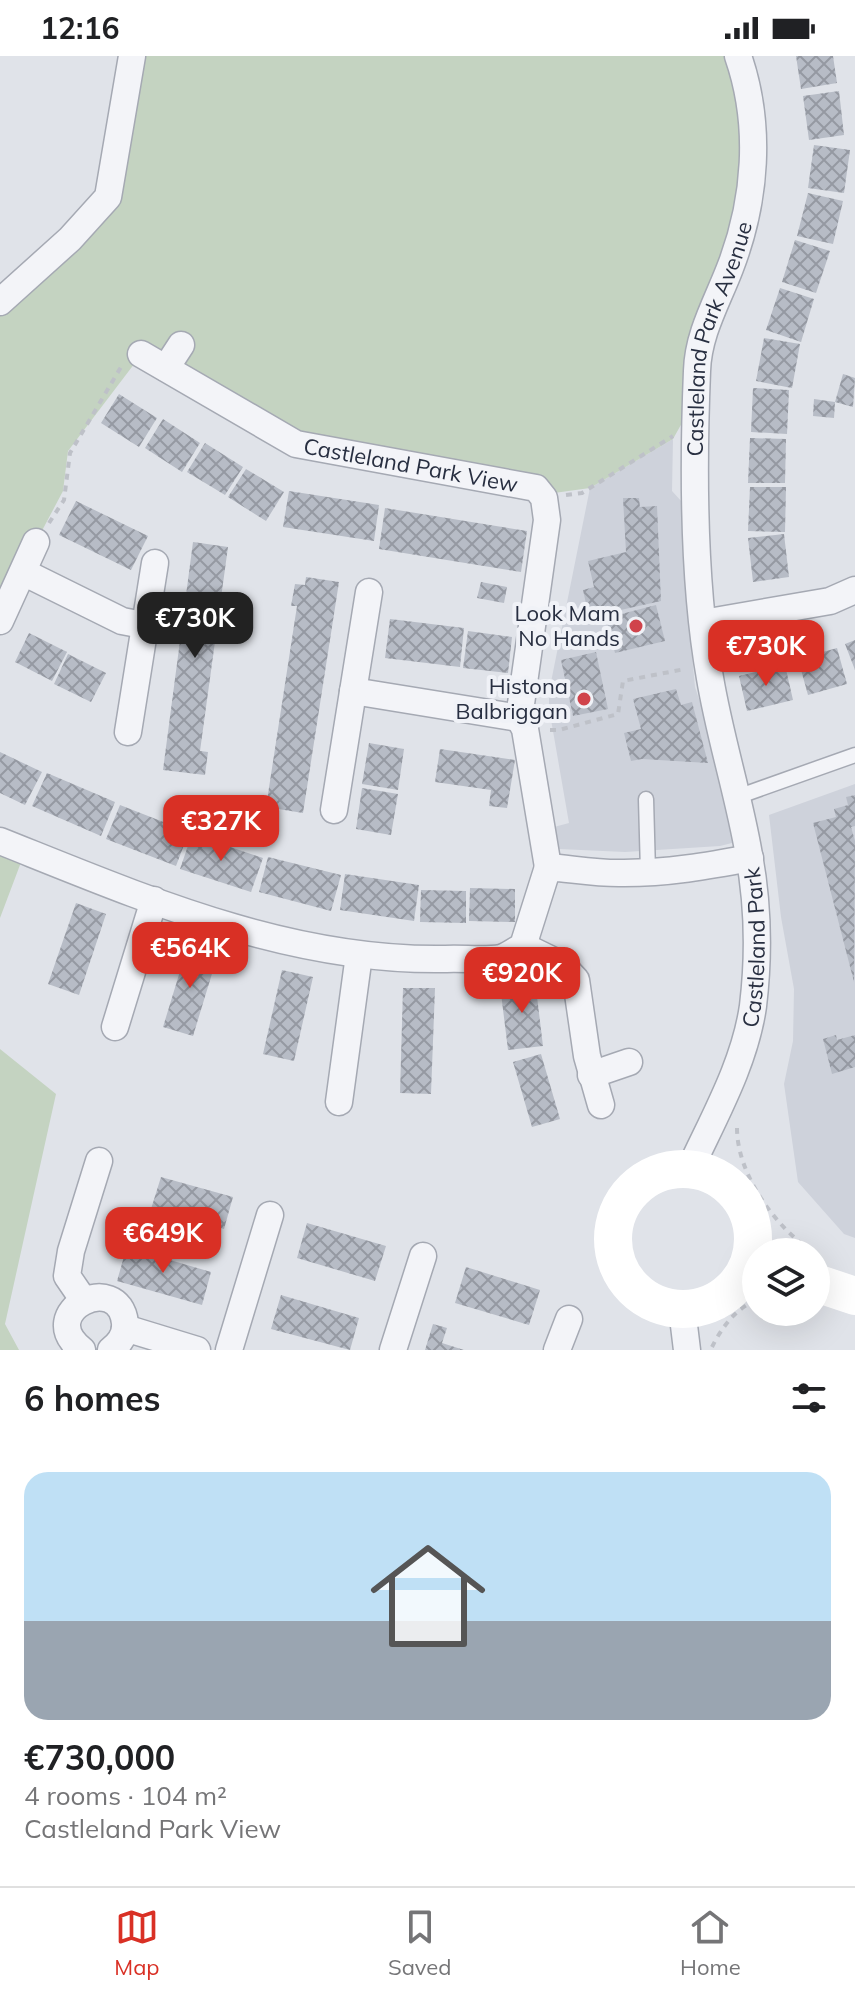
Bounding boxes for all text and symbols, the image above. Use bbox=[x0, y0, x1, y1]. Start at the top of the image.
text: 12:16 bbox=[40, 9, 119, 47]
street label: Castleland Park Avenue bbox=[681, 218, 758, 457]
street label: Castleland Park View bbox=[301, 432, 520, 498]
pin: €730K bbox=[139, 592, 251, 660]
place label: Look Mam No Hands bbox=[515, 599, 620, 652]
text: €730K bbox=[155, 601, 235, 634]
marker: Look Mam No Hands bbox=[627, 617, 645, 635]
pin: €730K bbox=[710, 620, 822, 688]
text: €730K bbox=[726, 629, 806, 662]
place label: Histona Balbriggan bbox=[456, 672, 568, 725]
marker: Histona Balbriggan bbox=[575, 690, 593, 708]
pin: €327K bbox=[165, 795, 277, 863]
text: €327K bbox=[181, 804, 261, 837]
street label: Castleland Park bbox=[735, 865, 771, 1030]
pin: €564K bbox=[134, 922, 246, 990]
text: €564K bbox=[150, 931, 230, 964]
pin: €920K bbox=[466, 947, 578, 1015]
text: €920K bbox=[482, 956, 562, 989]
pin: €649K bbox=[107, 1207, 219, 1275]
text: €649K bbox=[123, 1216, 203, 1249]
map controls bbox=[742, 1238, 830, 1326]
button: layers bbox=[742, 1238, 830, 1326]
icon: filters bbox=[787, 1376, 831, 1420]
text: 6 homes bbox=[24, 1377, 161, 1420]
icon: home bbox=[356, 1524, 500, 1668]
text: €730,000 bbox=[24, 1736, 175, 1779]
text: 4 rooms · 104 m² bbox=[24, 1779, 227, 1812]
text: Castleland Park View bbox=[24, 1812, 281, 1845]
tab: Map bbox=[114, 1905, 160, 1981]
tab: Saved bbox=[388, 1905, 452, 1981]
tab: Home bbox=[680, 1905, 741, 1981]

